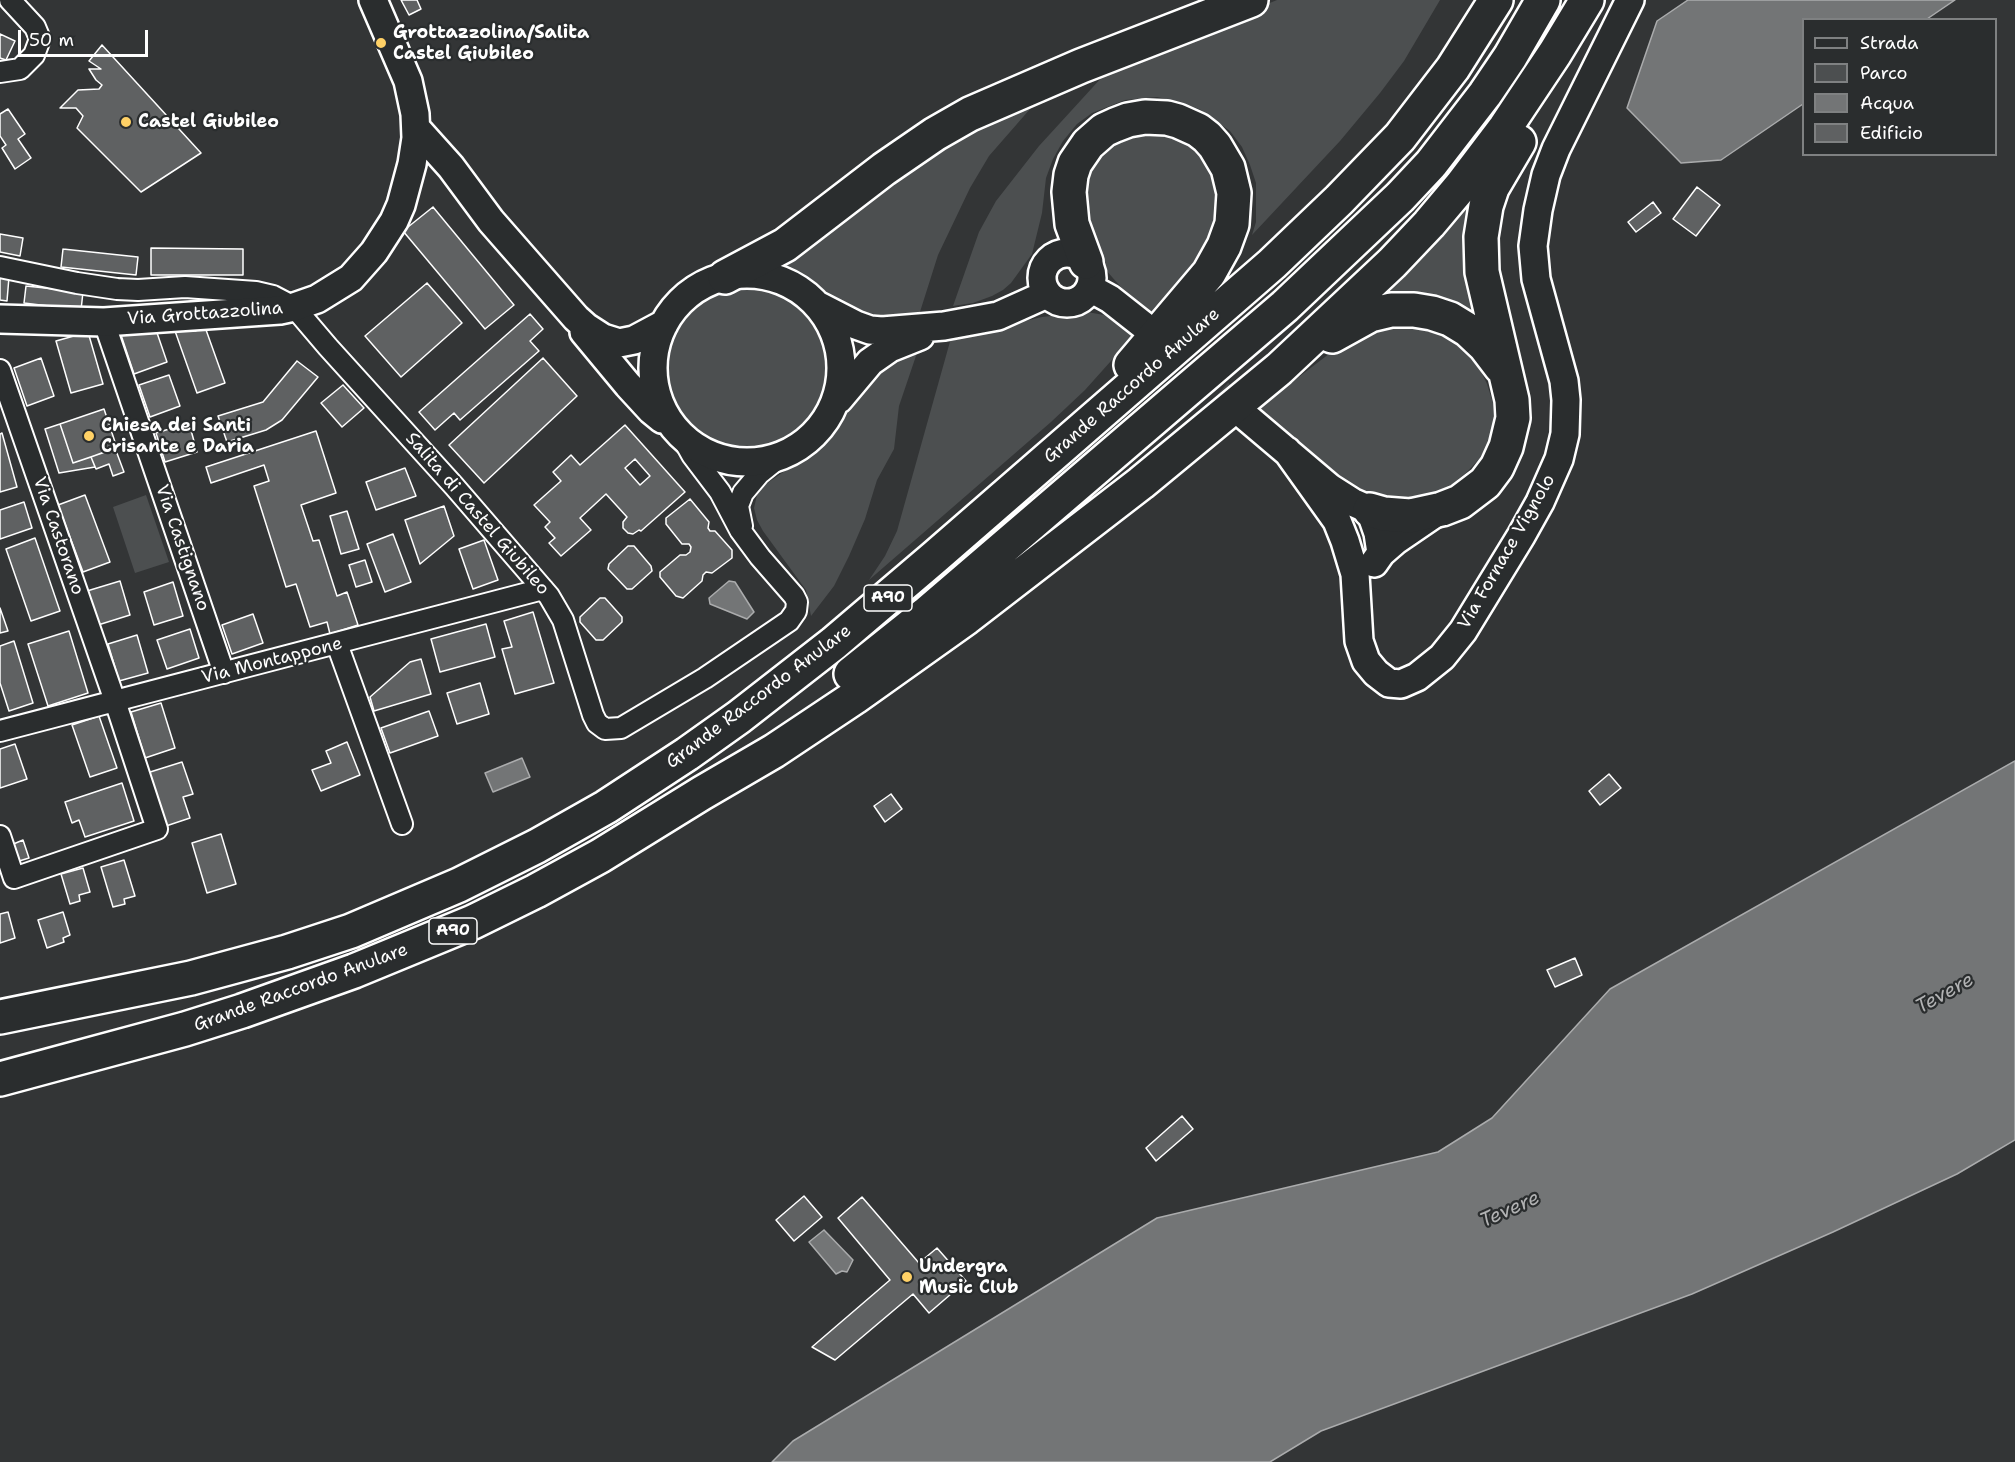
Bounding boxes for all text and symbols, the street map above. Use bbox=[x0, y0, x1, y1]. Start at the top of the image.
scale bar bbox=[21, 18, 152, 56]
legend bbox=[1802, 18, 1997, 156]
place label: Grottazzolina/Salita Castel Giubileo bbox=[393, 22, 589, 64]
text: 50 m bbox=[29, 28, 74, 52]
text: Strada bbox=[1860, 31, 1919, 55]
marker: Grottazzolina/Salita Castel Giubileo bbox=[374, 36, 388, 50]
text: Parco bbox=[1860, 61, 1908, 85]
text: Acqua bbox=[1860, 91, 1914, 115]
place label: Castel Giubileo bbox=[138, 111, 279, 133]
marker: Castel Giubileo bbox=[119, 115, 133, 129]
text: Edificio bbox=[1860, 121, 1923, 145]
street label: Via Grottazzolina bbox=[126, 298, 284, 330]
street label: Grande Raccordo Anulare bbox=[1040, 304, 1224, 468]
place label: Chiesa dei Santi Crisante e Daria bbox=[101, 415, 254, 458]
street label: Salita di Castel Giubileo bbox=[400, 428, 554, 600]
marker: Chiesa dei Santi Crisante e Daria bbox=[82, 429, 96, 443]
street label: Via Fornace Vignolo bbox=[1454, 471, 1560, 633]
street label: Via Castorano bbox=[28, 474, 88, 598]
street label: Via Castignano bbox=[150, 482, 214, 614]
road number: A90 bbox=[864, 585, 912, 611]
street label: Grande Raccordo Anulare bbox=[662, 620, 856, 774]
street label: Via Montappone bbox=[199, 633, 345, 689]
road number: A90 bbox=[429, 918, 477, 944]
street label: Grande Raccordo Anulare bbox=[191, 939, 411, 1037]
water label: Tevere bbox=[1912, 968, 1978, 1020]
water label: Tevere bbox=[1476, 1186, 1544, 1234]
place label: Undergra Music Club bbox=[919, 1256, 1018, 1298]
marker: Undergra Music Club bbox=[900, 1270, 914, 1284]

